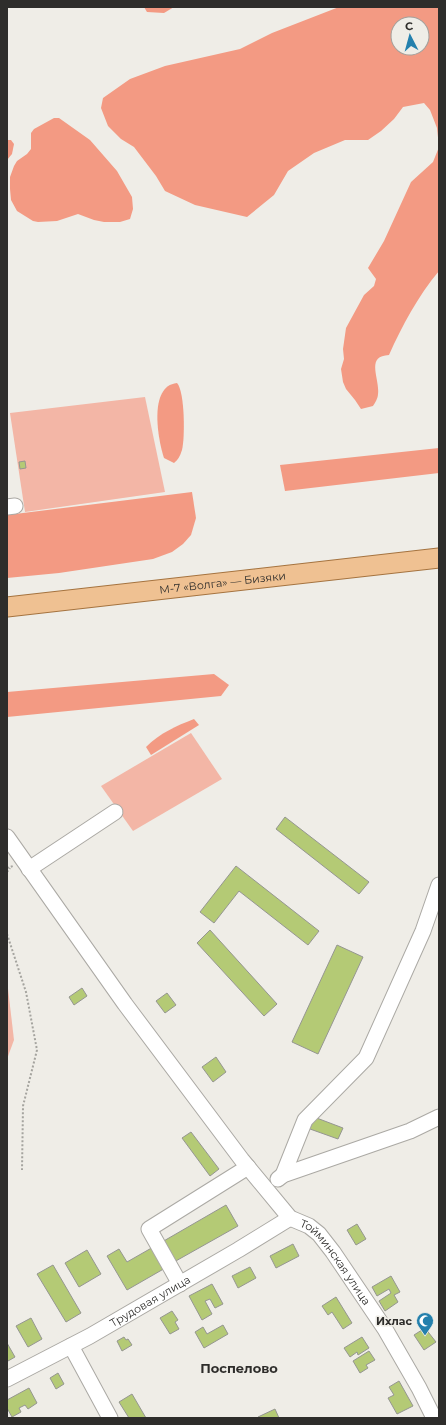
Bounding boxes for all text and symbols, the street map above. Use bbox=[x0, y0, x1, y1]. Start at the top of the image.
north arrow bbox=[390, 16, 430, 56]
text: С bbox=[404, 19, 414, 33]
street label: М-7 «Волга» — Бизяки bbox=[159, 568, 287, 597]
street label: Тойминская улица bbox=[298, 1216, 374, 1308]
street label: Трудовая улица bbox=[107, 1272, 193, 1330]
mosque icon: Ихлас bbox=[415, 1311, 435, 1336]
place label: Ихлас bbox=[376, 1314, 412, 1328]
district label: Поспелово bbox=[200, 1360, 278, 1376]

